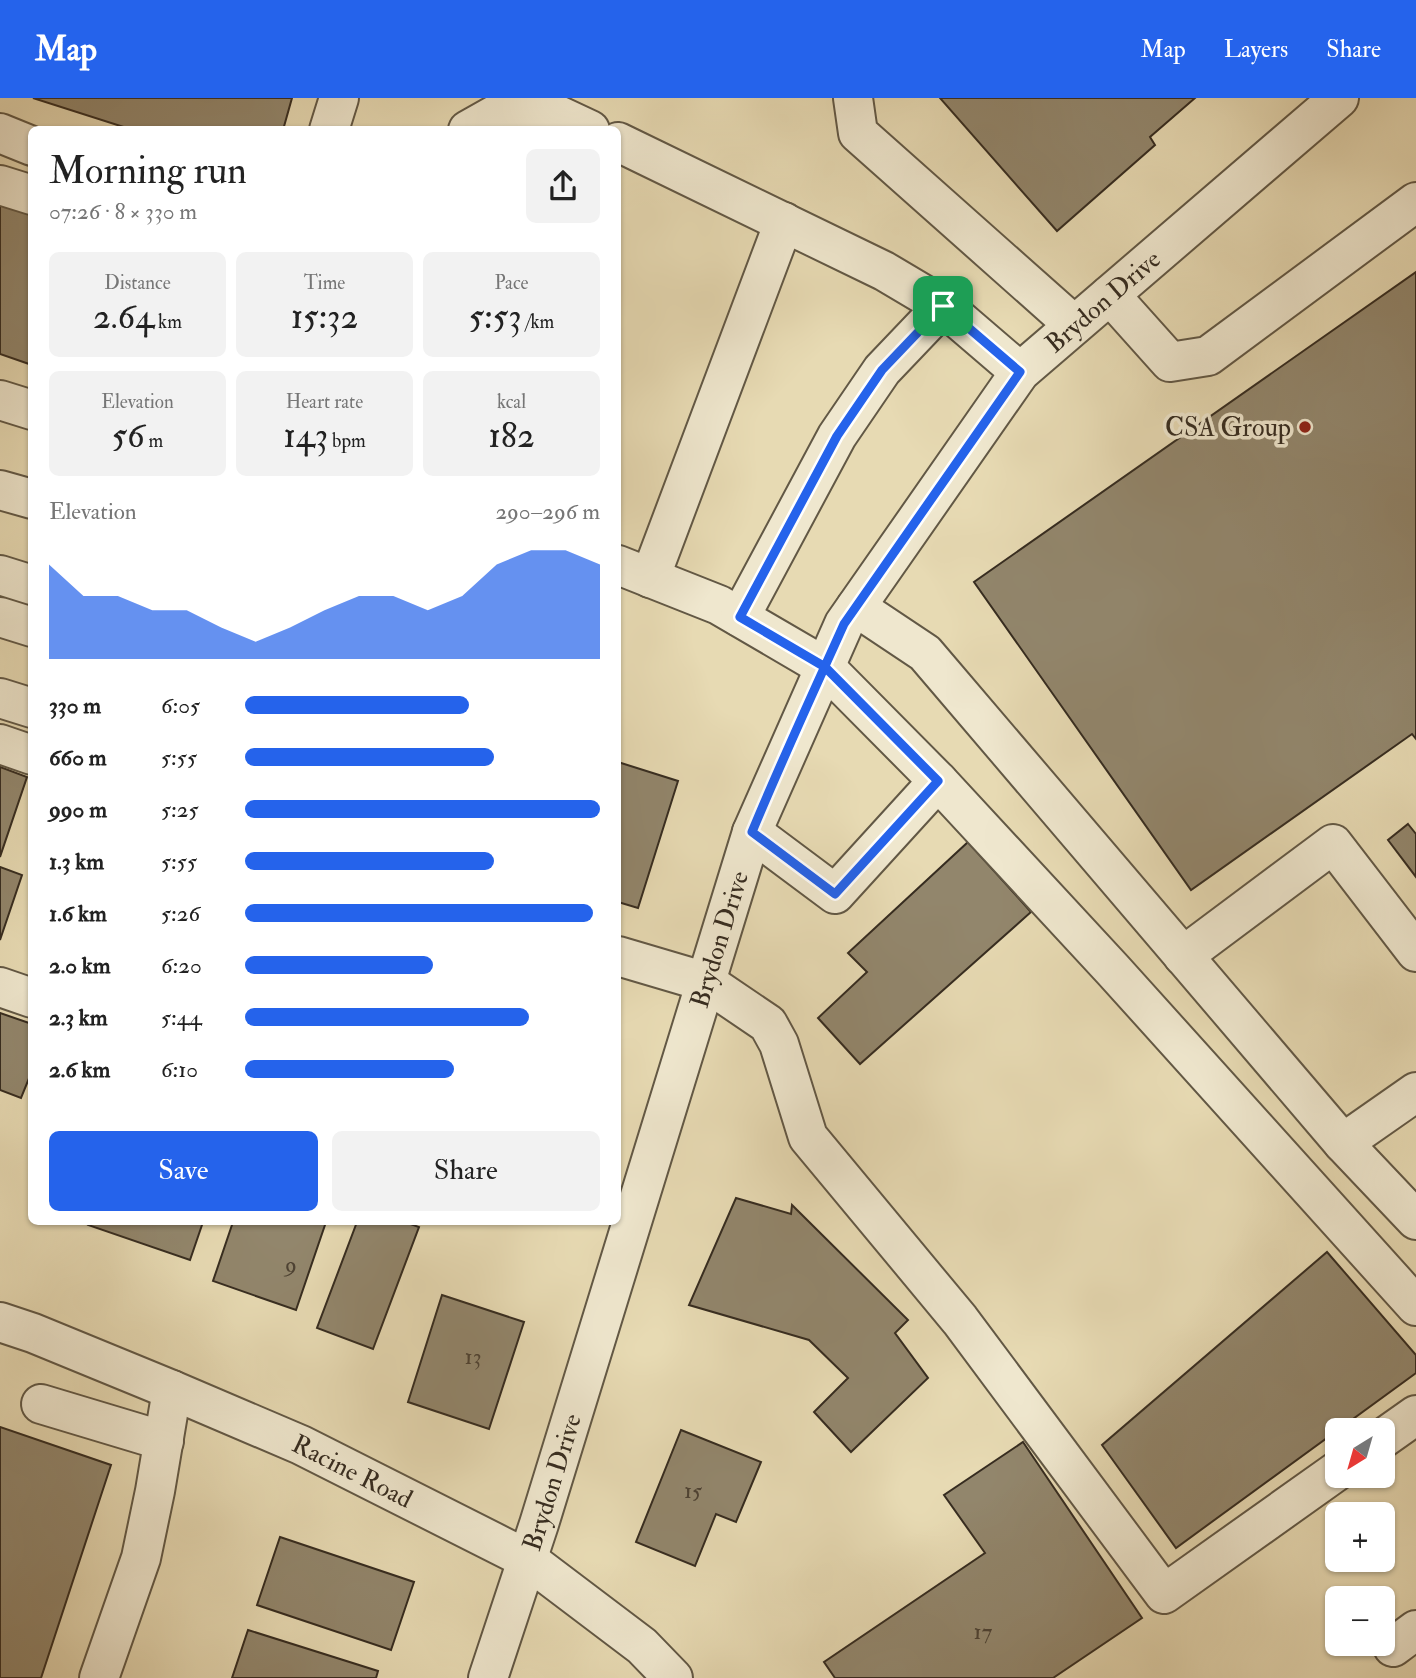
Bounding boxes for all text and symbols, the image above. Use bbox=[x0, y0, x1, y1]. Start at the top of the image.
text: Map bbox=[35, 29, 97, 70]
text: Map bbox=[1141, 34, 1186, 65]
text: Layers bbox=[1224, 34, 1288, 65]
text: Share bbox=[1326, 34, 1381, 65]
text: Morning run bbox=[49, 147, 247, 195]
button: share bbox=[526, 149, 600, 223]
text: 07:26 · 8 × 330 m bbox=[49, 197, 197, 226]
street label: Brydon Drive bbox=[1039, 243, 1167, 360]
text: Distance bbox=[104, 271, 171, 295]
text: Time bbox=[304, 271, 345, 295]
text: Pace bbox=[494, 271, 529, 295]
pin bbox=[913, 276, 973, 336]
icon: arrive bbox=[924, 287, 962, 325]
text: 2.64 bbox=[93, 295, 154, 339]
text: 15:32 bbox=[291, 295, 358, 339]
text: 5:53 bbox=[469, 295, 522, 339]
text: km bbox=[154, 310, 182, 334]
text: /km bbox=[522, 310, 554, 334]
text: Elevation bbox=[101, 390, 174, 414]
text: Heart rate bbox=[286, 390, 363, 414]
text: kcal bbox=[497, 390, 526, 414]
place label: CSA Group bbox=[1165, 412, 1291, 445]
text: 56 bbox=[112, 414, 145, 458]
text: 143 bbox=[283, 414, 328, 458]
text: 182 bbox=[488, 414, 535, 458]
marker: CSA Group bbox=[1297, 419, 1313, 435]
text: m bbox=[145, 429, 163, 453]
text: bpm bbox=[328, 429, 366, 453]
text: Elevation bbox=[49, 497, 137, 526]
text: 290–296 m bbox=[495, 497, 600, 526]
text: 330 m bbox=[49, 691, 101, 720]
text: 6:05 bbox=[161, 691, 200, 720]
text: 660 m bbox=[49, 743, 107, 772]
text: 5:55 bbox=[161, 743, 197, 772]
text: 990 m bbox=[49, 795, 107, 824]
text: 5:25 bbox=[161, 795, 199, 824]
text: 1.3 km bbox=[49, 847, 104, 876]
text: 5:55 bbox=[161, 847, 197, 876]
street label: Brydon Drive bbox=[684, 867, 756, 1012]
text: 1.6 km bbox=[49, 899, 107, 928]
text: 5:26 bbox=[161, 899, 200, 928]
text: 2.0 km bbox=[49, 951, 111, 980]
text: 6:20 bbox=[161, 951, 202, 980]
text: 2.3 km bbox=[49, 1003, 108, 1032]
text: 5:44 bbox=[161, 1003, 202, 1032]
text: 2.6 km bbox=[49, 1055, 110, 1084]
text: 6:10 bbox=[161, 1055, 198, 1084]
button: Save bbox=[49, 1131, 318, 1211]
button: Share bbox=[332, 1131, 600, 1211]
house number: 9 bbox=[283, 1250, 297, 1279]
house number: 13 bbox=[464, 1342, 482, 1371]
street label: Brydon Drive bbox=[516, 1410, 589, 1555]
north arrow bbox=[1325, 1418, 1395, 1488]
map controls bbox=[1325, 1418, 1395, 1656]
street label: Racine Road bbox=[286, 1428, 418, 1516]
house number: 15 bbox=[684, 1476, 702, 1505]
button: + bbox=[1325, 1502, 1395, 1572]
button: − bbox=[1325, 1586, 1395, 1656]
house number: 17 bbox=[974, 1617, 993, 1646]

